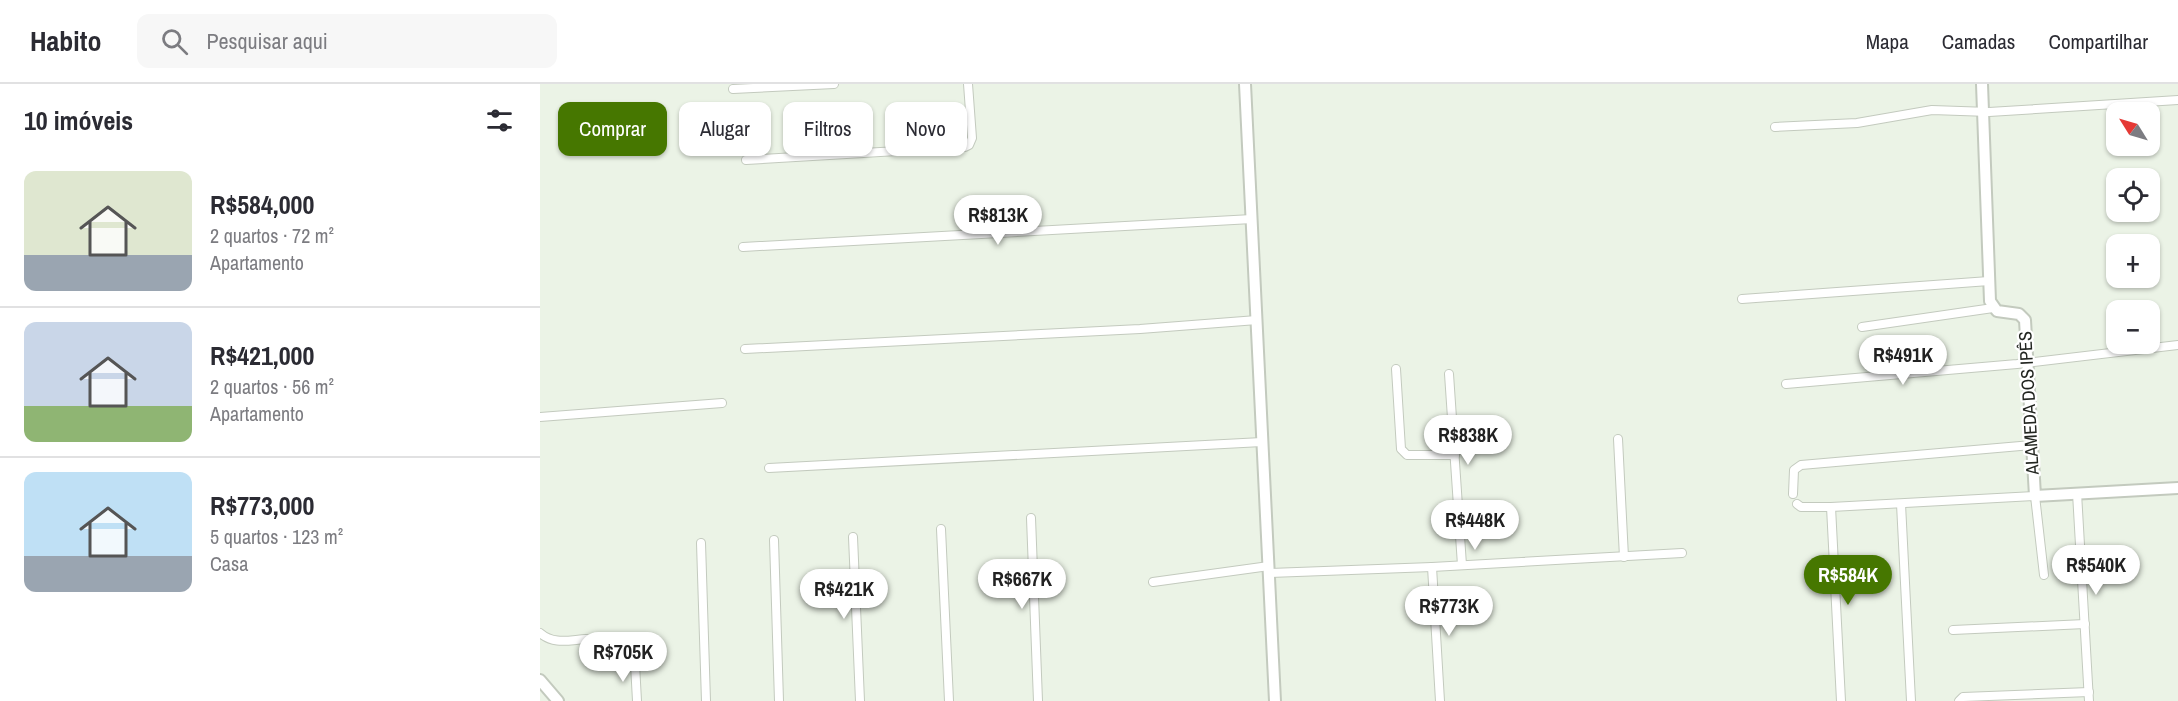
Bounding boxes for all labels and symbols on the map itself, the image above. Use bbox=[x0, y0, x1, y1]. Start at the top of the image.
north arrow bbox=[2106, 102, 2160, 156]
pin: R$813K bbox=[949, 195, 1047, 246]
street label: ALAMEDA DOS IPÊS bbox=[2012, 331, 2045, 476]
pin: R$491K bbox=[1854, 335, 1952, 386]
pin: R$838K bbox=[1419, 415, 1517, 466]
pin: R$448K bbox=[1426, 500, 1524, 551]
pin: R$540K bbox=[2047, 545, 2145, 596]
pin: R$584K bbox=[1799, 555, 1897, 606]
pin: R$667K bbox=[973, 559, 1071, 610]
pin: R$421K bbox=[795, 569, 893, 620]
pin: R$773K bbox=[1400, 586, 1498, 637]
pin: R$705K bbox=[574, 632, 672, 683]

